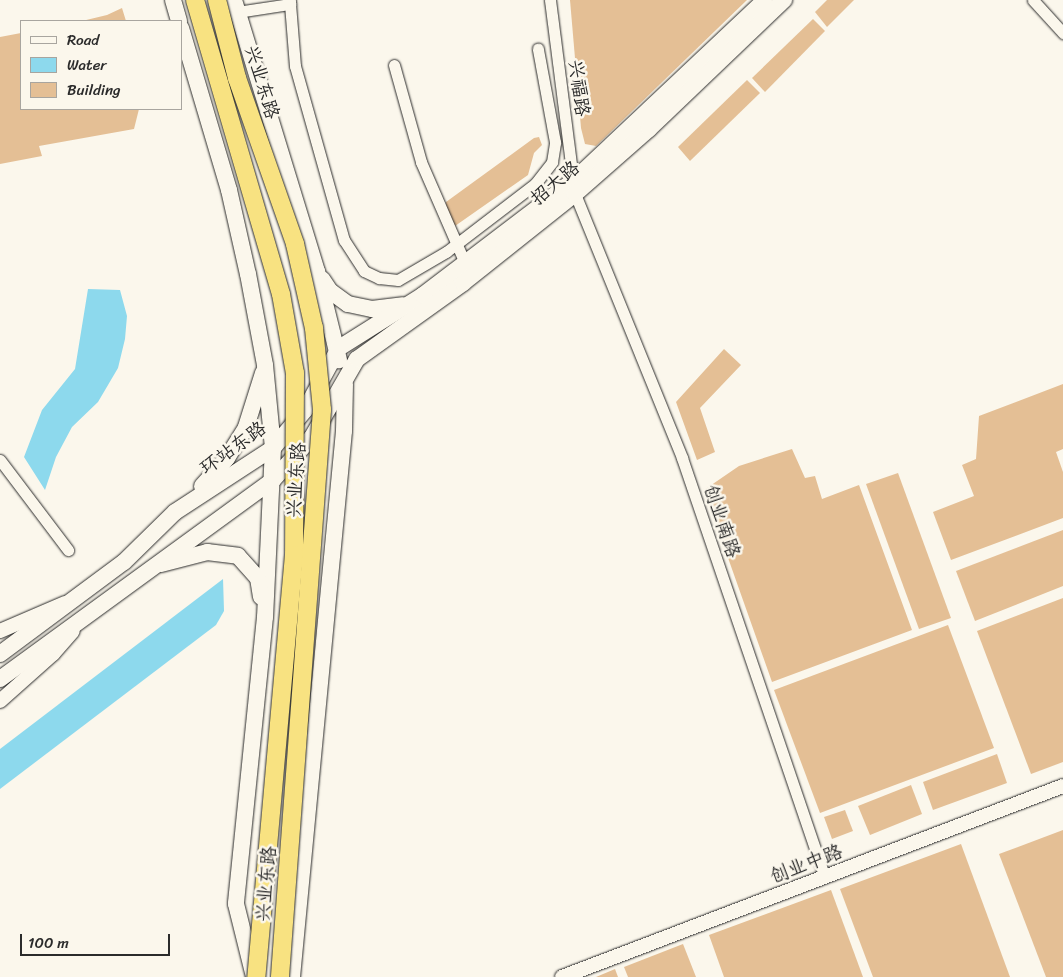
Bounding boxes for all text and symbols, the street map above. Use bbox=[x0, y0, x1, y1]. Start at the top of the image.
legend bbox=[20, 20, 182, 110]
text: Road bbox=[67, 27, 99, 53]
street label: 兴业东路 bbox=[240, 42, 284, 122]
text: Water bbox=[67, 52, 107, 78]
street label: 兴福路 bbox=[564, 58, 594, 118]
text: Building bbox=[67, 77, 121, 103]
street label: 招大路 bbox=[526, 156, 584, 210]
street label: 环站东路 bbox=[196, 416, 270, 480]
street label: 兴业东路 bbox=[282, 441, 310, 519]
street label: 创业南路 bbox=[699, 481, 745, 561]
street label: 创业中路 bbox=[766, 840, 846, 888]
street label: 兴业东路 bbox=[251, 845, 281, 923]
scale bar bbox=[22, 924, 172, 956]
text: 100 m bbox=[28, 930, 69, 956]

